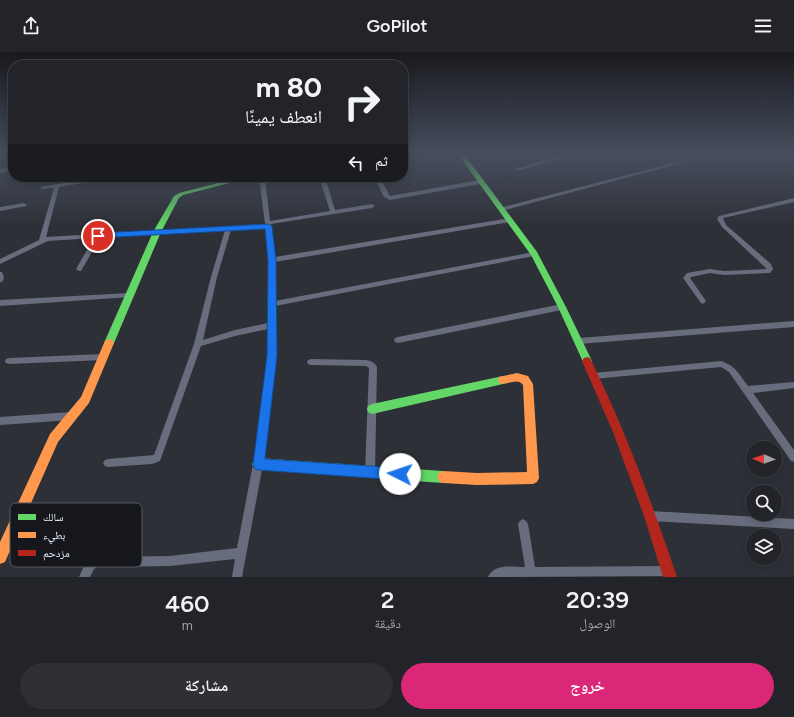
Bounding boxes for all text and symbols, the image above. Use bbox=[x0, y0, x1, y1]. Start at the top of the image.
icon: share bbox=[20, 15, 42, 37]
text: GoPilot bbox=[367, 15, 427, 37]
icon: menu bbox=[752, 15, 774, 37]
text: 80 m bbox=[256, 70, 322, 104]
icon: right bbox=[336, 76, 388, 128]
text: انعطف يمينًا bbox=[245, 106, 322, 128]
icon: left bbox=[345, 152, 367, 174]
text: ثم bbox=[375, 152, 388, 170]
pin bbox=[81, 219, 115, 253]
icon: arrive bbox=[87, 225, 109, 247]
north arrow bbox=[746, 441, 782, 477]
map controls bbox=[746, 441, 782, 565]
position arrow bbox=[379, 453, 421, 495]
button: search bbox=[746, 485, 782, 521]
legend bbox=[10, 503, 142, 567]
text: سالك bbox=[43, 511, 63, 524]
text: بطيء bbox=[43, 529, 65, 544]
button: layers bbox=[746, 529, 782, 565]
text: مزدحم bbox=[43, 547, 70, 561]
text: 2 bbox=[381, 585, 395, 614]
text: 20:39 bbox=[566, 585, 629, 614]
text: 460 bbox=[165, 589, 209, 618]
text: دقيقة bbox=[374, 616, 401, 631]
text: الوصول bbox=[579, 616, 615, 631]
text: m bbox=[182, 618, 193, 633]
button: مشاركة bbox=[20, 663, 393, 709]
button: خروج bbox=[401, 663, 774, 709]

